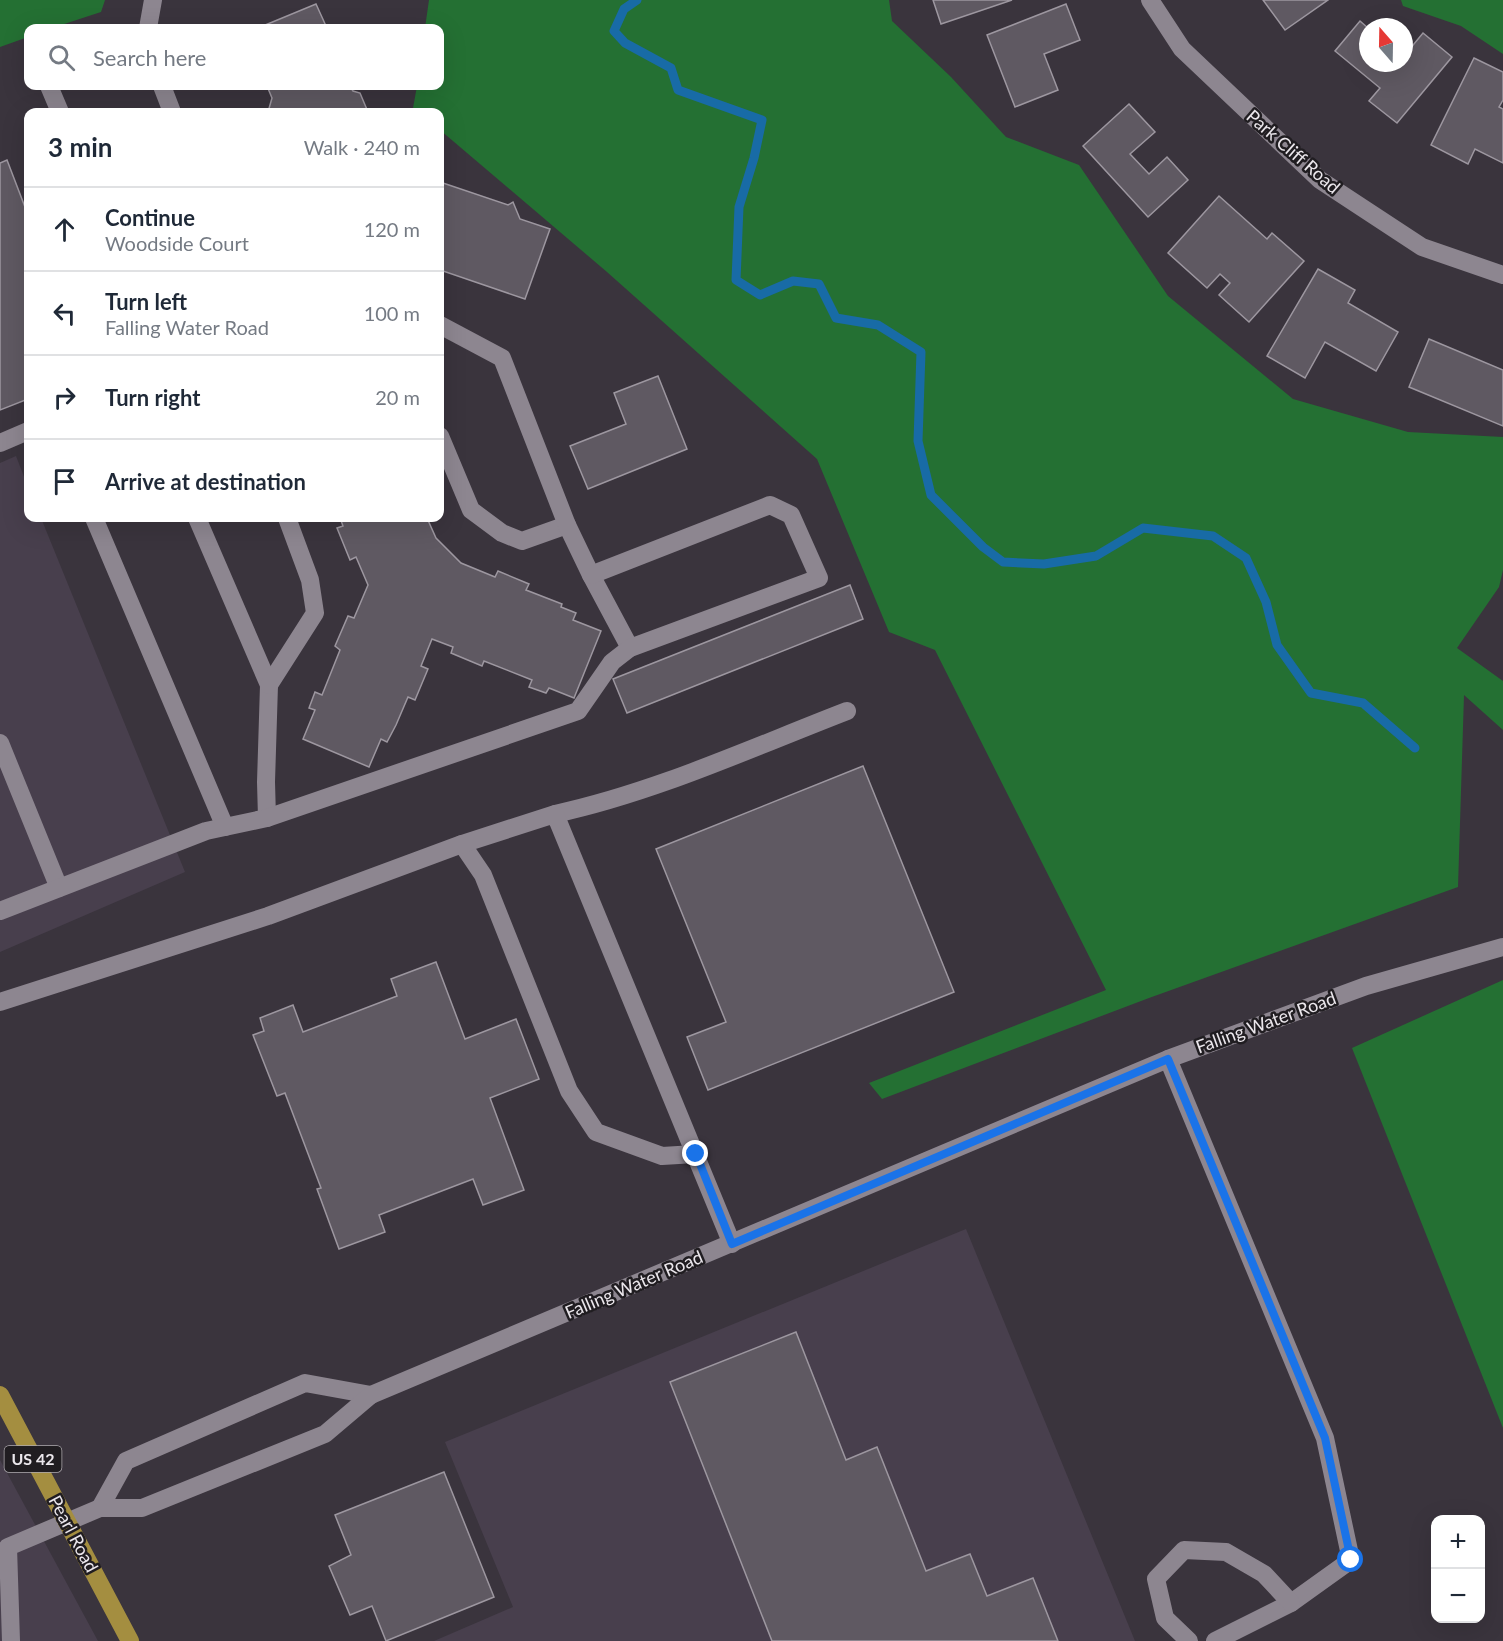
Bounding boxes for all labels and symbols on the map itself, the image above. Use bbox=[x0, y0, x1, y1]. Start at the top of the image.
north arrow bbox=[1359, 18, 1413, 72]
street label: Park Cliff Road bbox=[1242, 105, 1345, 198]
street label: Falling Water Road bbox=[1193, 986, 1339, 1058]
route end bbox=[682, 1140, 708, 1166]
street label: Falling Water Road bbox=[561, 1245, 706, 1323]
road number: US 42 bbox=[4, 1446, 62, 1472]
street label: Pearl Road bbox=[44, 1491, 103, 1576]
route start bbox=[1337, 1546, 1363, 1572]

